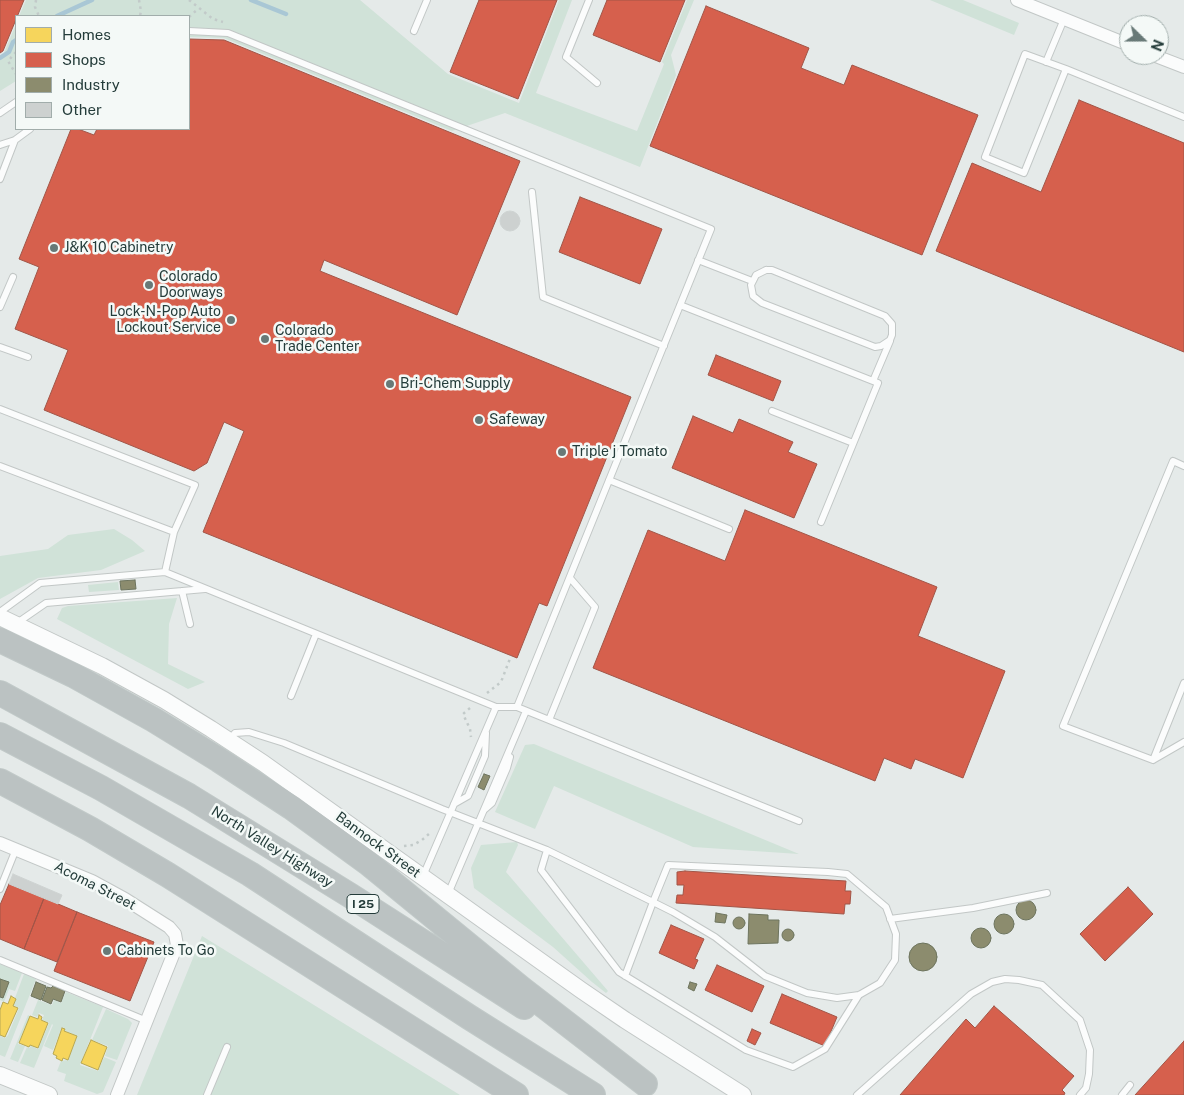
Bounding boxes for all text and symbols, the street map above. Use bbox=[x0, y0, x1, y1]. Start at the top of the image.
legend bbox=[15, 15, 190, 130]
north arrow bbox=[1119, 15, 1169, 65]
text: Homes bbox=[62, 26, 111, 43]
text: N bbox=[1148, 37, 1166, 53]
text: Shops bbox=[62, 51, 106, 68]
text: Industry bbox=[62, 76, 120, 93]
text: Other bbox=[62, 101, 102, 118]
place label: J&K 10 Cabinetry bbox=[64, 240, 173, 256]
marker: J&K 10 Cabinetry bbox=[48, 242, 60, 254]
place label: Colorado Doorways bbox=[159, 269, 223, 302]
marker: Colorado Doorways bbox=[143, 279, 155, 291]
place label: Lock-N-Pop Auto Lockout Service bbox=[110, 304, 221, 336]
marker: Lock-N-Pop Auto Lockout Service bbox=[225, 314, 237, 326]
place label: Colorado Trade Center bbox=[275, 323, 359, 356]
marker: Colorado Trade Center bbox=[259, 333, 271, 345]
place label: Bri-Chem Supply bbox=[400, 376, 510, 392]
marker: Bri-Chem Supply bbox=[384, 378, 396, 390]
place label: Safeway bbox=[489, 412, 545, 428]
marker: Safeway bbox=[473, 414, 485, 426]
place label: Triple j Tomato bbox=[572, 444, 667, 460]
marker: Triple j Tomato bbox=[556, 446, 568, 458]
street label: North Valley Highway bbox=[208, 803, 336, 891]
street label: Bannock Street bbox=[332, 809, 424, 881]
street label: Acoma Street bbox=[51, 858, 139, 914]
road number: I 25 bbox=[347, 894, 379, 914]
place label: Cabinets To Go bbox=[117, 943, 215, 959]
marker: Cabinets To Go bbox=[101, 945, 113, 957]

